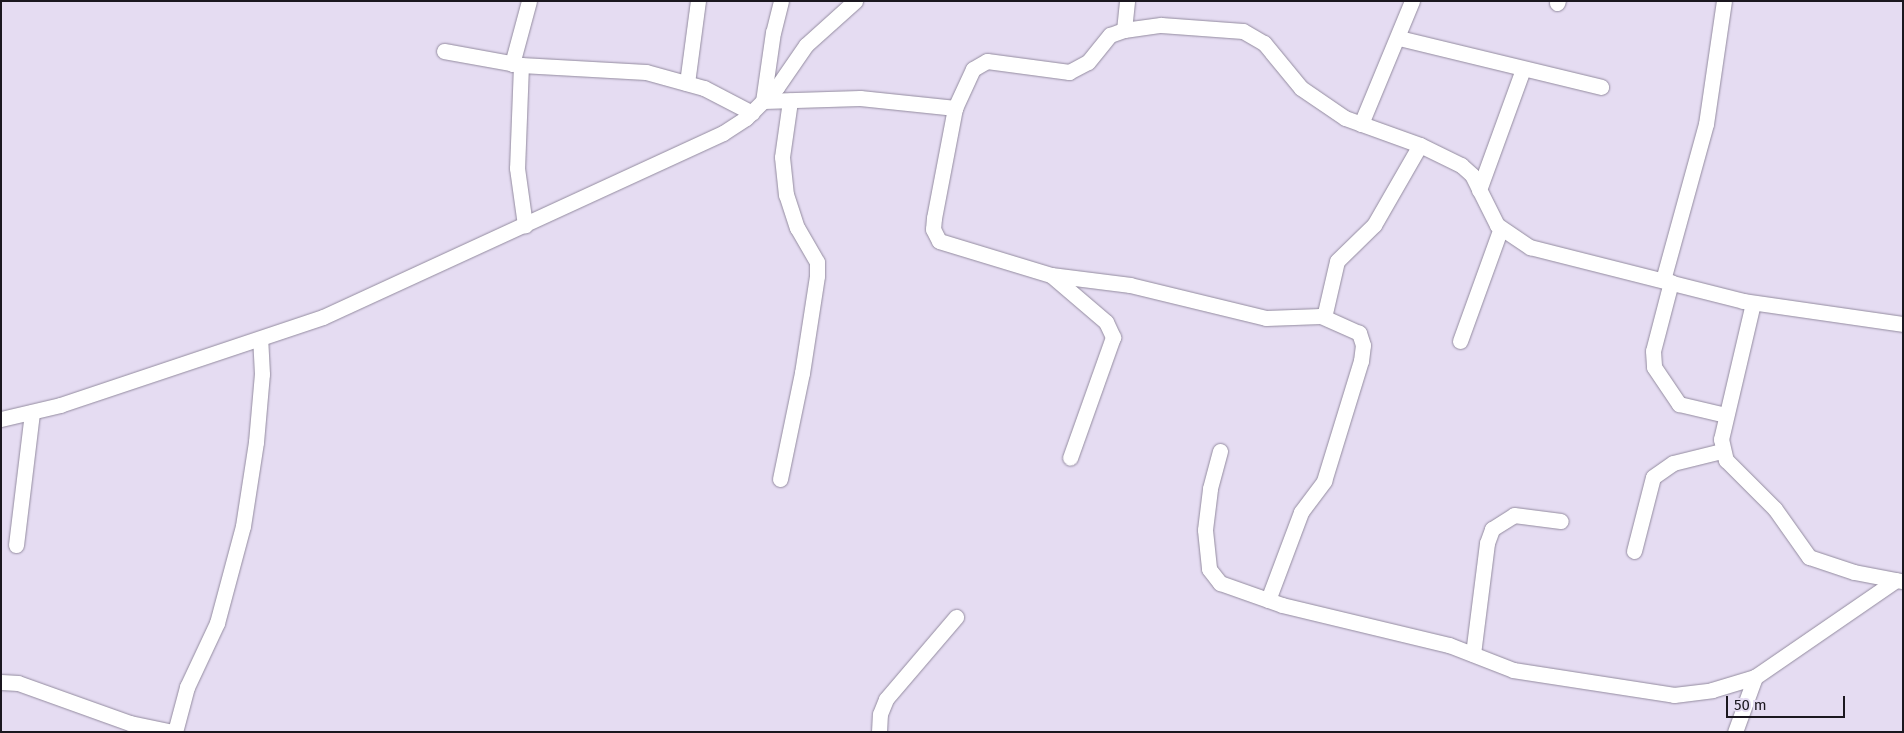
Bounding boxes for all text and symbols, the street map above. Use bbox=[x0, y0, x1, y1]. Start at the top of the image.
scale bar bbox=[1729, 686, 1848, 718]
text: 50 m bbox=[1734, 696, 1767, 714]

